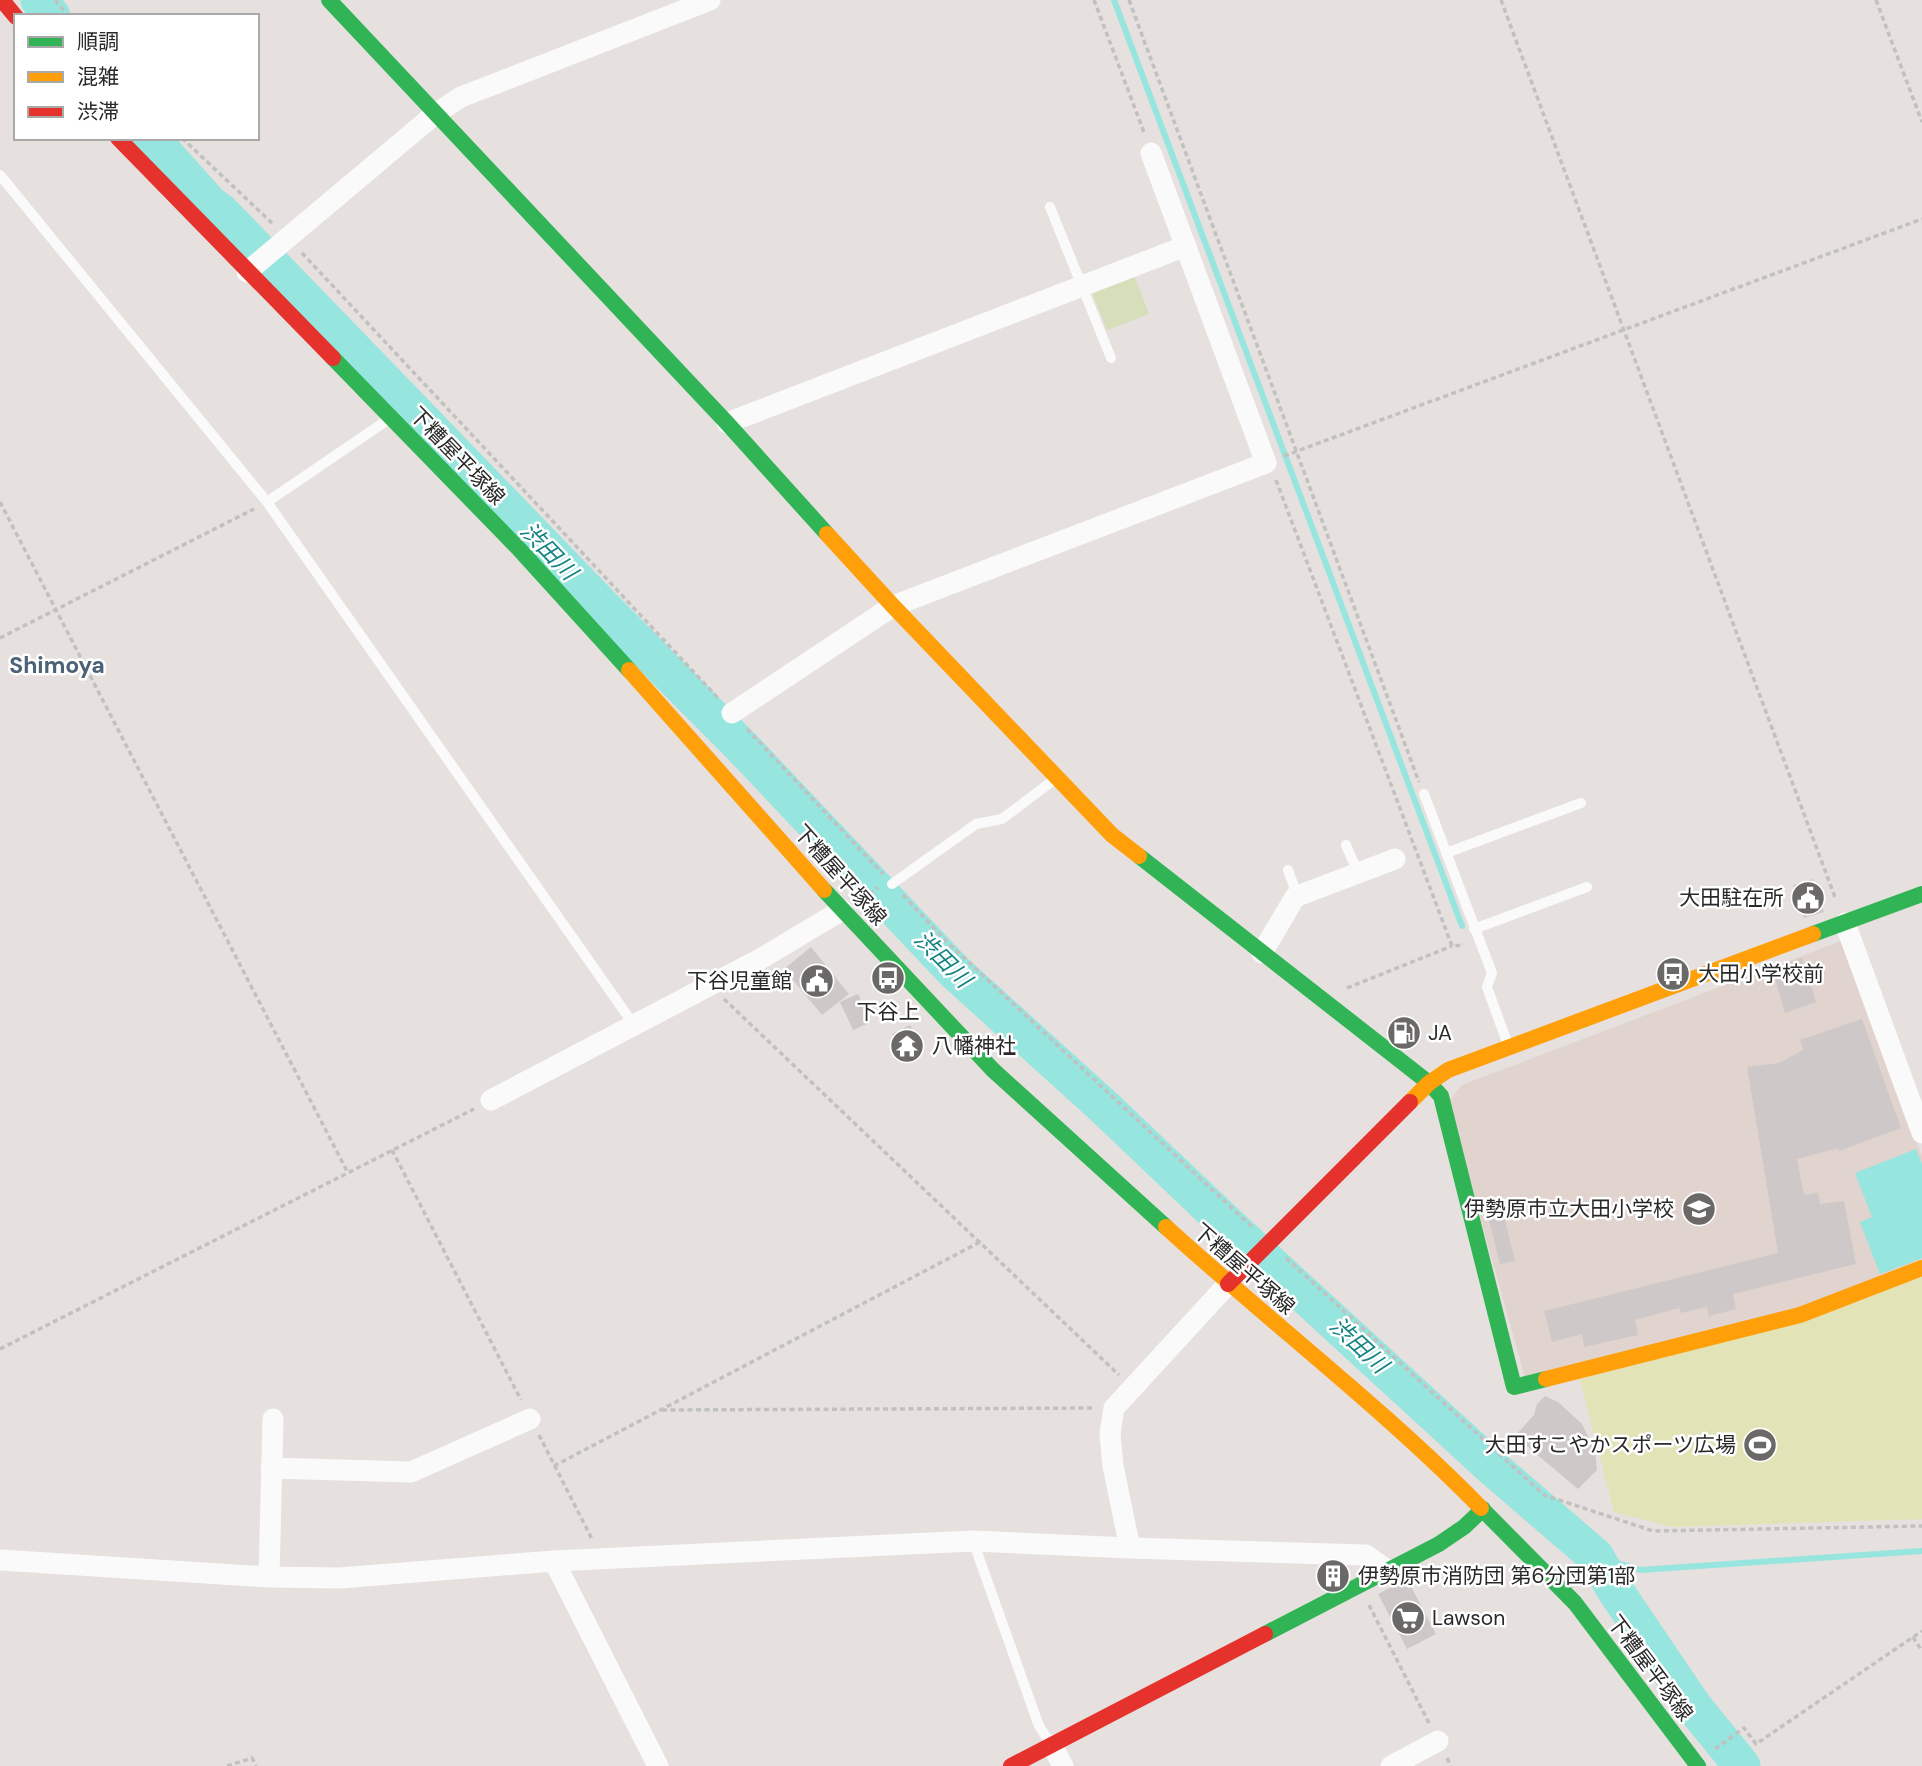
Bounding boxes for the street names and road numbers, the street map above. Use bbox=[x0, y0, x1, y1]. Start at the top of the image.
street label: 下糟屋平塚線 bbox=[403, 401, 511, 511]
street label: 下糟屋平塚線 bbox=[787, 819, 893, 931]
street label: 下糟屋平塚線 bbox=[1187, 1217, 1301, 1321]
street label: 下糟屋平塚線 bbox=[1601, 1609, 1699, 1727]

